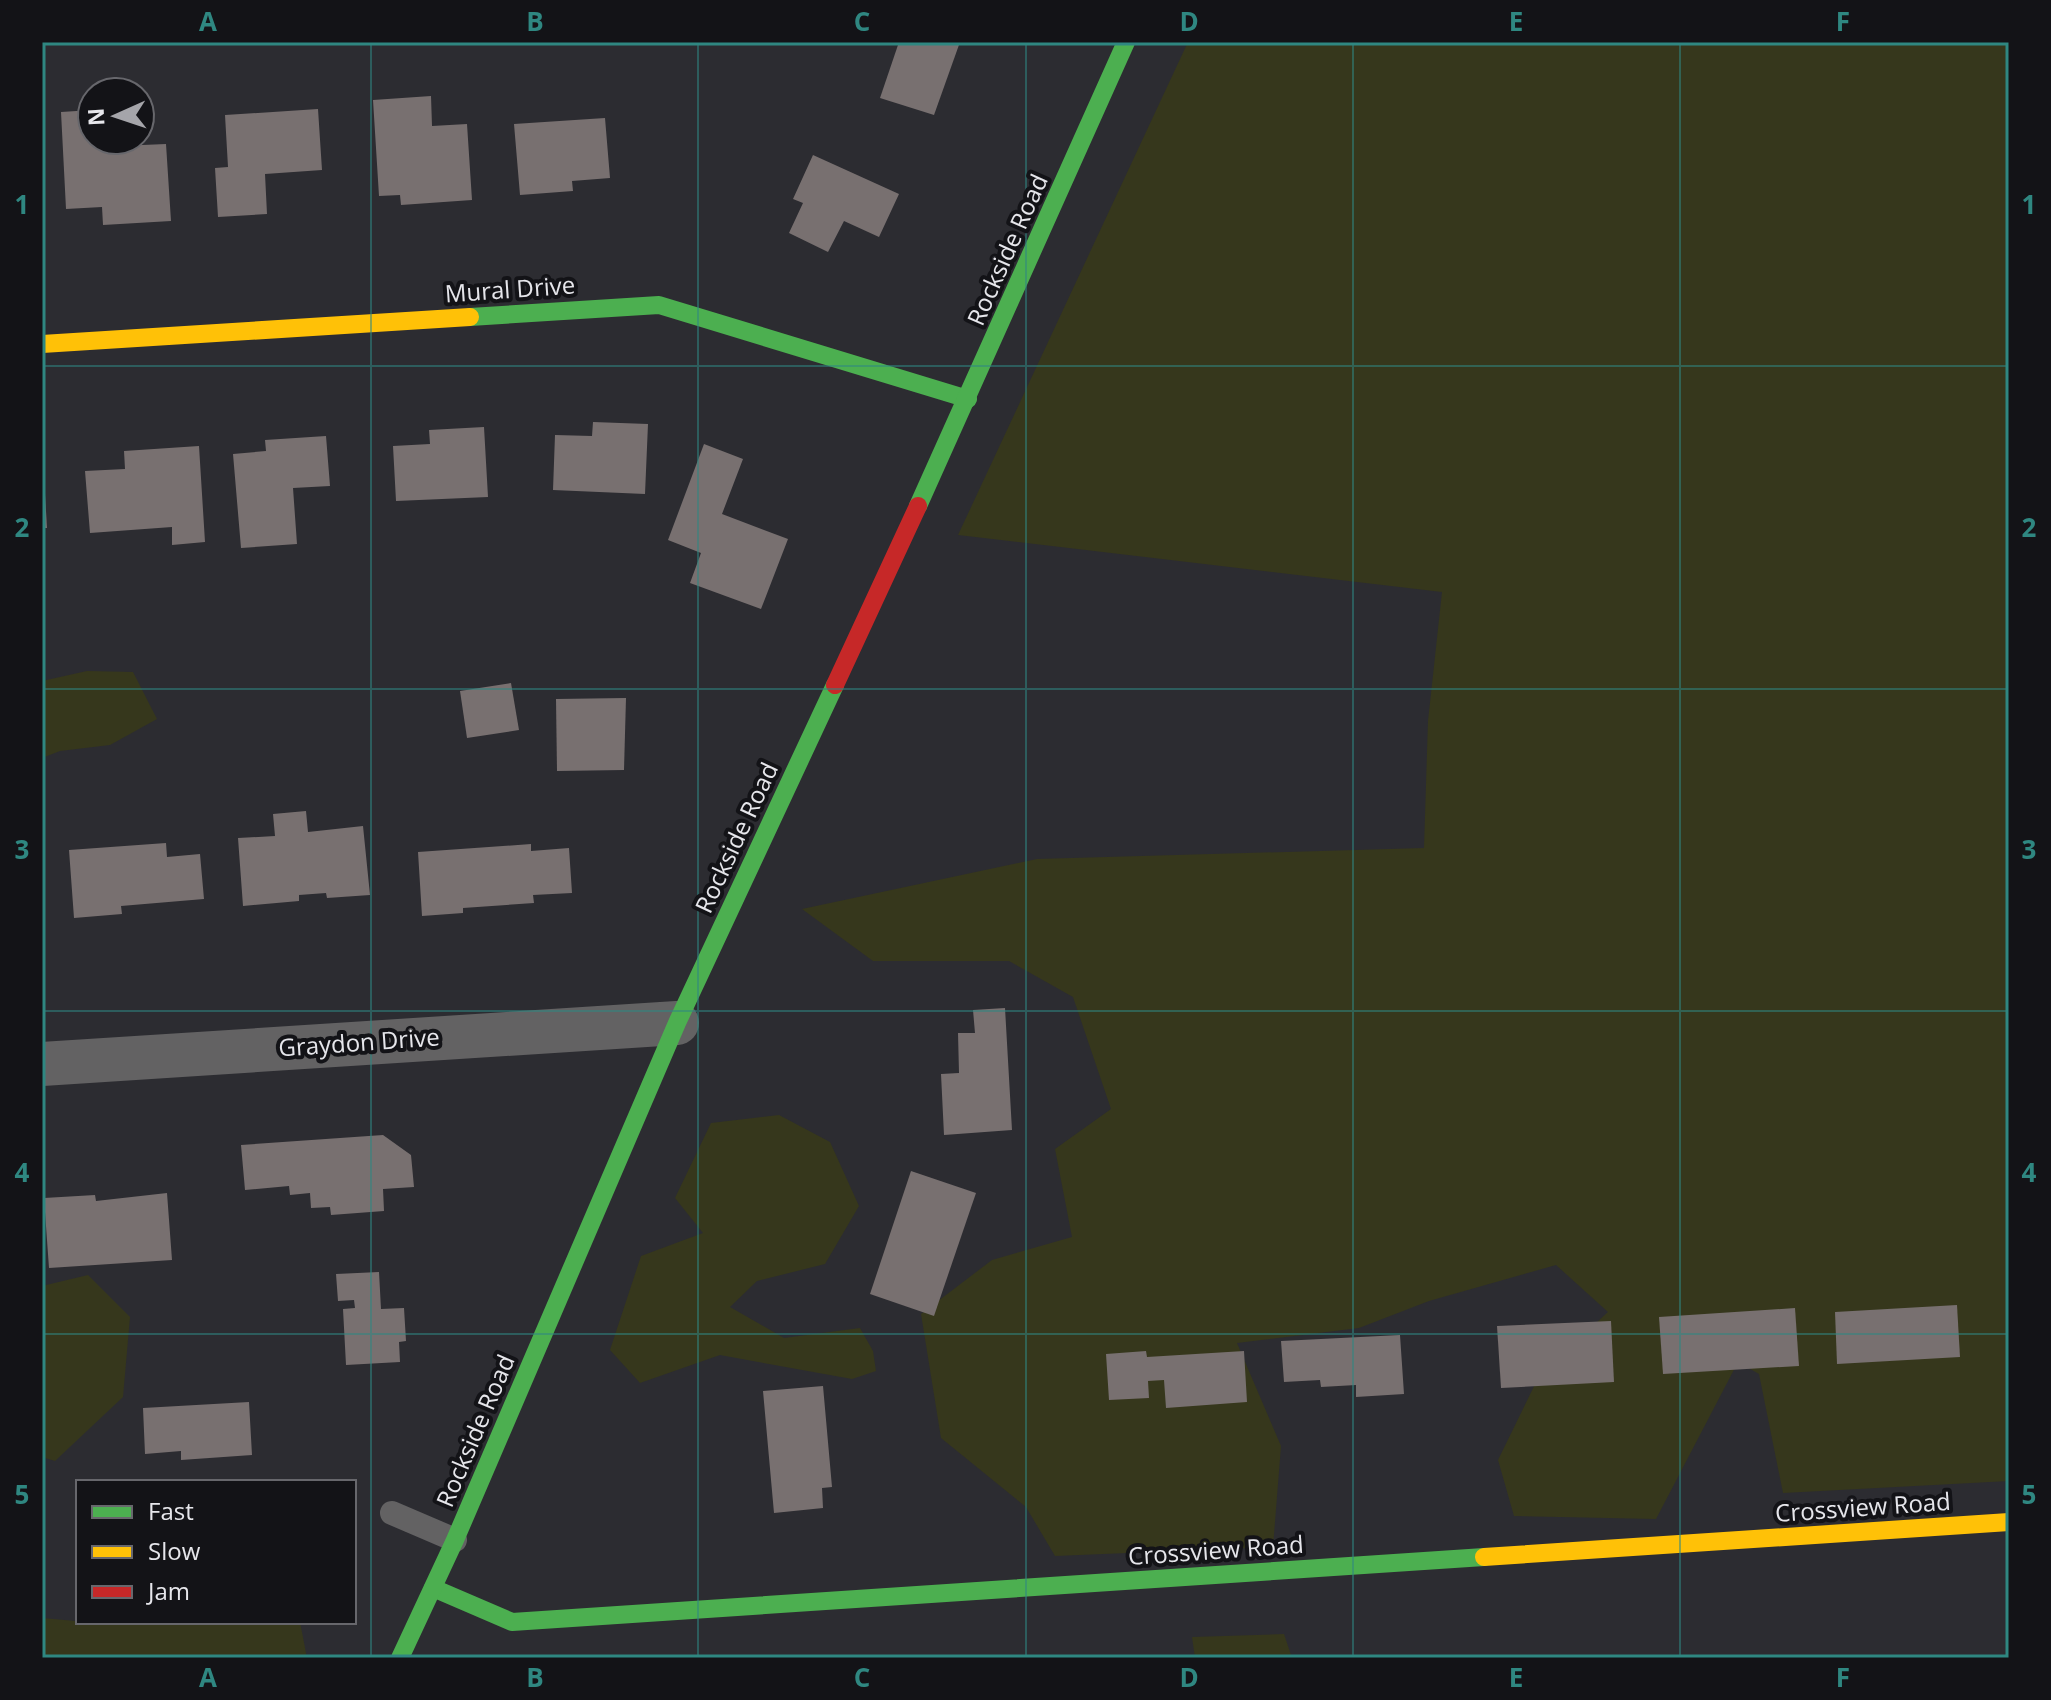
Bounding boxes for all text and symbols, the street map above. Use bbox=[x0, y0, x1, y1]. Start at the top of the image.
text: A bbox=[199, 3, 217, 39]
text: B bbox=[526, 3, 544, 39]
text: C bbox=[854, 3, 870, 39]
text: D bbox=[1179, 3, 1199, 39]
text: E bbox=[1509, 3, 1523, 39]
text: F bbox=[1836, 3, 1850, 39]
north arrow bbox=[76, 76, 156, 156]
text: N bbox=[80, 107, 110, 127]
street label: Rockside Road bbox=[959, 168, 1055, 330]
text: 1 bbox=[15, 186, 29, 222]
text: 1 bbox=[2022, 186, 2036, 222]
street label: Mural Drive bbox=[444, 267, 576, 310]
text: 2 bbox=[15, 509, 30, 545]
text: 2 bbox=[2022, 509, 2037, 545]
street label: Rockside Road bbox=[686, 757, 785, 918]
text: 3 bbox=[15, 831, 29, 867]
text: 3 bbox=[2022, 831, 2036, 867]
street label: Graydon Drive bbox=[277, 1019, 441, 1064]
text: 4 bbox=[15, 1154, 30, 1190]
text: 4 bbox=[2022, 1154, 2037, 1190]
street label: Rockside Road bbox=[428, 1349, 522, 1512]
text: 5 bbox=[15, 1476, 29, 1512]
text: 5 bbox=[2022, 1476, 2036, 1512]
legend bbox=[76, 1480, 356, 1624]
street label: Crossview Road bbox=[1774, 1484, 1952, 1529]
text: Fast bbox=[148, 1494, 194, 1527]
street label: Crossview Road bbox=[1127, 1527, 1305, 1572]
text: Slow bbox=[148, 1534, 201, 1567]
text: Jam bbox=[146, 1574, 190, 1607]
text: A bbox=[199, 1659, 217, 1695]
text: B bbox=[526, 1659, 544, 1695]
text: C bbox=[854, 1659, 870, 1695]
text: D bbox=[1179, 1659, 1199, 1695]
text: E bbox=[1509, 1659, 1523, 1695]
text: F bbox=[1836, 1659, 1850, 1695]

